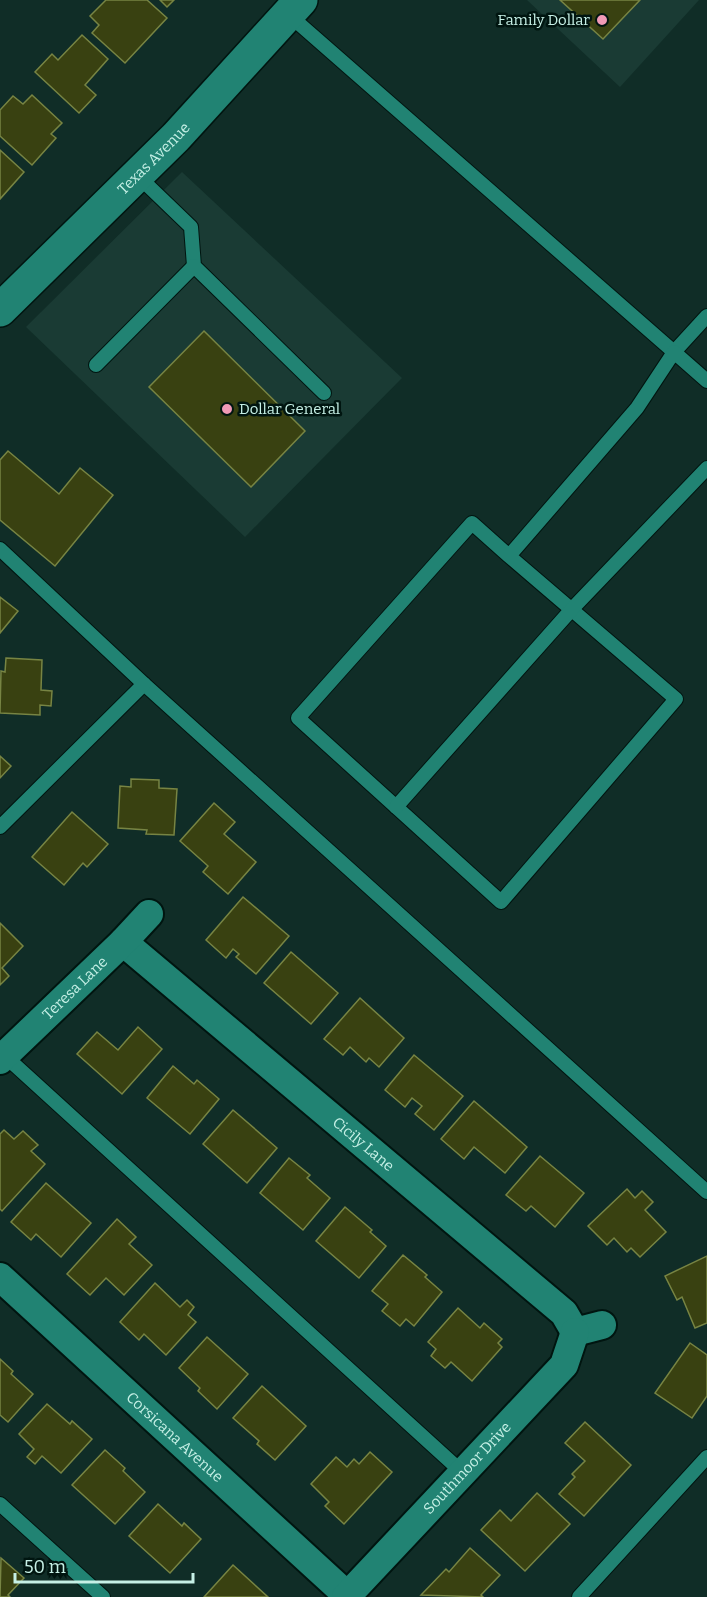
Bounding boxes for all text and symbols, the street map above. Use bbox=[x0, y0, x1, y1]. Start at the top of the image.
place label: Family Dollar bbox=[497, 11, 590, 29]
marker: Family Dollar bbox=[595, 13, 609, 27]
street label: Texas Avenue bbox=[114, 119, 194, 198]
place label: Dollar General bbox=[239, 400, 340, 418]
marker: Dollar General bbox=[220, 402, 234, 416]
street label: Teresa Lane bbox=[39, 953, 111, 1023]
street label: Cicily Lane bbox=[329, 1113, 398, 1175]
street label: Corsicana Avenue bbox=[122, 1388, 227, 1486]
street label: Southmoor Drive bbox=[420, 1418, 515, 1518]
scale bar bbox=[15, 1546, 194, 1584]
text: 50 m bbox=[24, 1556, 66, 1578]

